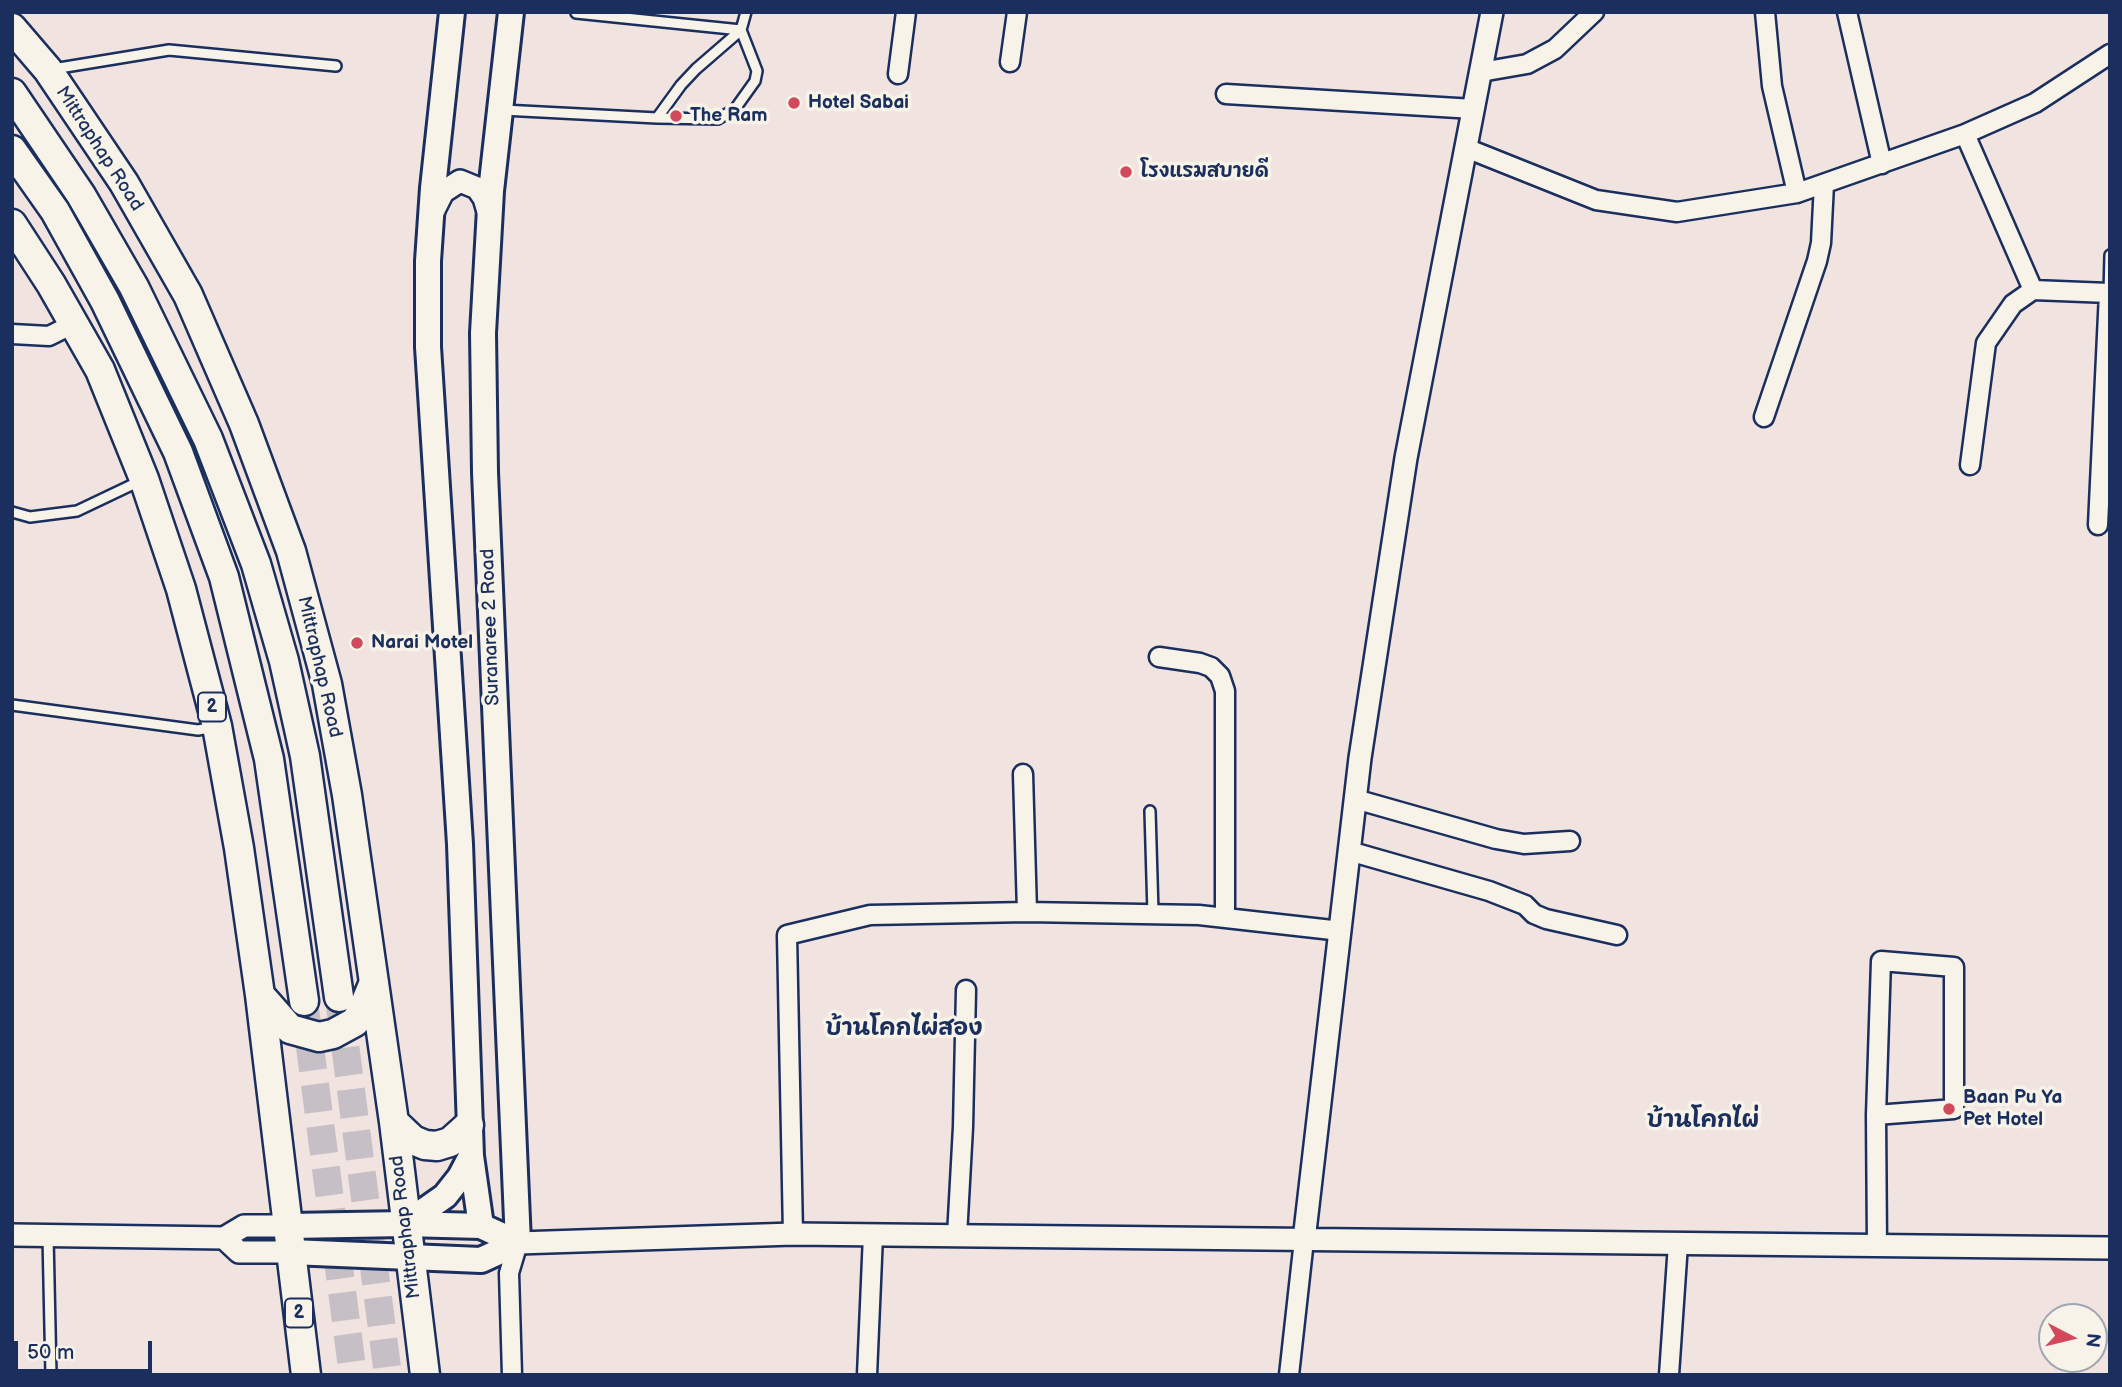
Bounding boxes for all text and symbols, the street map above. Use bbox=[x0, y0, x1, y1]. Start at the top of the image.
street label: Mittraphap Road bbox=[50, 82, 148, 216]
place label: Hotel Sabai bbox=[808, 92, 909, 114]
marker: Hotel Sabai bbox=[786, 95, 802, 111]
place label: The Ram bbox=[690, 105, 767, 127]
marker: The Ram bbox=[668, 108, 684, 124]
place label: โรงแรมสบายดี bbox=[1140, 161, 1269, 183]
marker: โรงแรมสบายดี bbox=[1118, 164, 1134, 180]
street label: Suranaree 2 Road bbox=[477, 548, 505, 706]
street label: Mittraphap Road bbox=[292, 594, 346, 740]
place label: Narai Motel bbox=[371, 632, 473, 654]
marker: Narai Motel bbox=[349, 635, 365, 651]
road number: 2 bbox=[198, 692, 226, 722]
district label: บ้านโคกไผ่สอง bbox=[825, 1015, 983, 1043]
place label: Baan Pu Ya Pet Hotel bbox=[1963, 1087, 2062, 1131]
marker: Baan Pu Ya Pet Hotel bbox=[1941, 1101, 1957, 1117]
district label: บ้านโคกไผ่ bbox=[1647, 1107, 1759, 1135]
street label: Mittraphap Road bbox=[386, 1154, 426, 1300]
road number: 2 bbox=[285, 1298, 313, 1328]
north arrow bbox=[2038, 1303, 2108, 1373]
scale bar bbox=[18, 1328, 156, 1372]
text: N bbox=[2080, 1332, 2105, 1349]
text: 50 m bbox=[27, 1340, 74, 1365]

